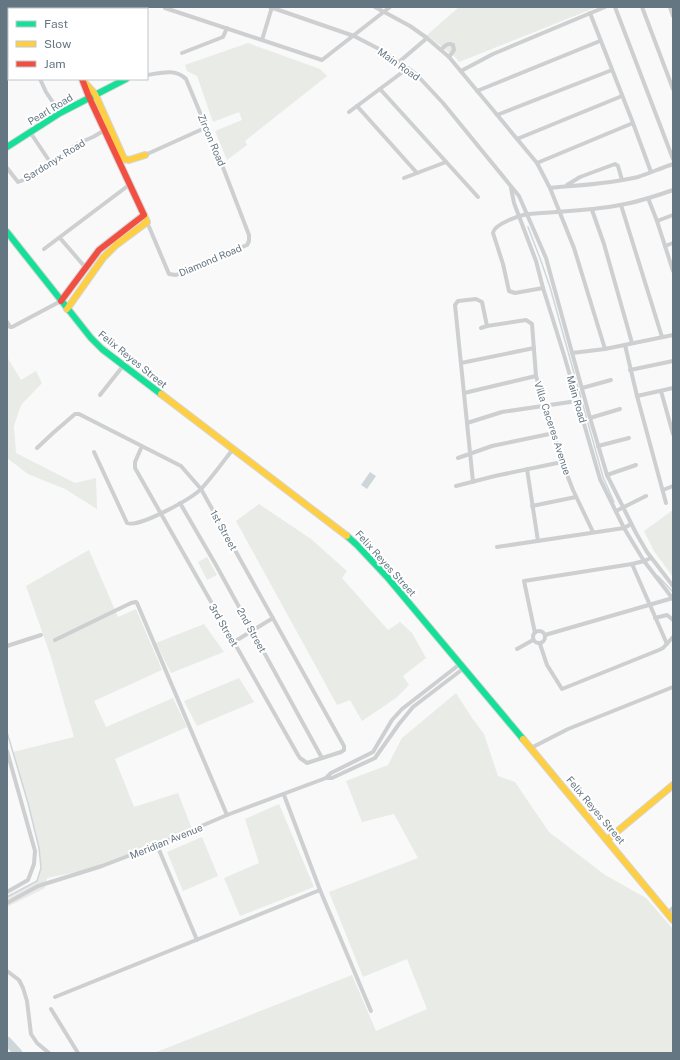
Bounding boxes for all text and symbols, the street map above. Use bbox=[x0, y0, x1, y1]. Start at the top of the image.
legend bbox=[8, 8, 148, 80]
text: Fast bbox=[44, 17, 69, 31]
text: Slow bbox=[44, 37, 72, 51]
street label: Main Road bbox=[376, 45, 422, 83]
text: Jam bbox=[44, 57, 66, 71]
street label: Pearl Road bbox=[25, 91, 75, 127]
street label: Zircon Road bbox=[196, 112, 228, 168]
street label: Sardonyx Road bbox=[21, 136, 87, 184]
street label: Diamond Road bbox=[177, 241, 243, 279]
street label: Felix Reyes Street bbox=[96, 328, 170, 390]
street label: Main Road bbox=[565, 374, 589, 424]
street label: Villa Caceres Avenue bbox=[532, 380, 574, 477]
street label: 1st Street bbox=[208, 508, 240, 552]
street label: Felix Reyes Street bbox=[353, 528, 419, 599]
street label: 3rd Street bbox=[207, 601, 241, 649]
street label: 2nd Street bbox=[235, 606, 269, 655]
street label: Felix Reyes Street bbox=[564, 774, 628, 846]
street label: Meridian Avenue bbox=[128, 821, 204, 861]

